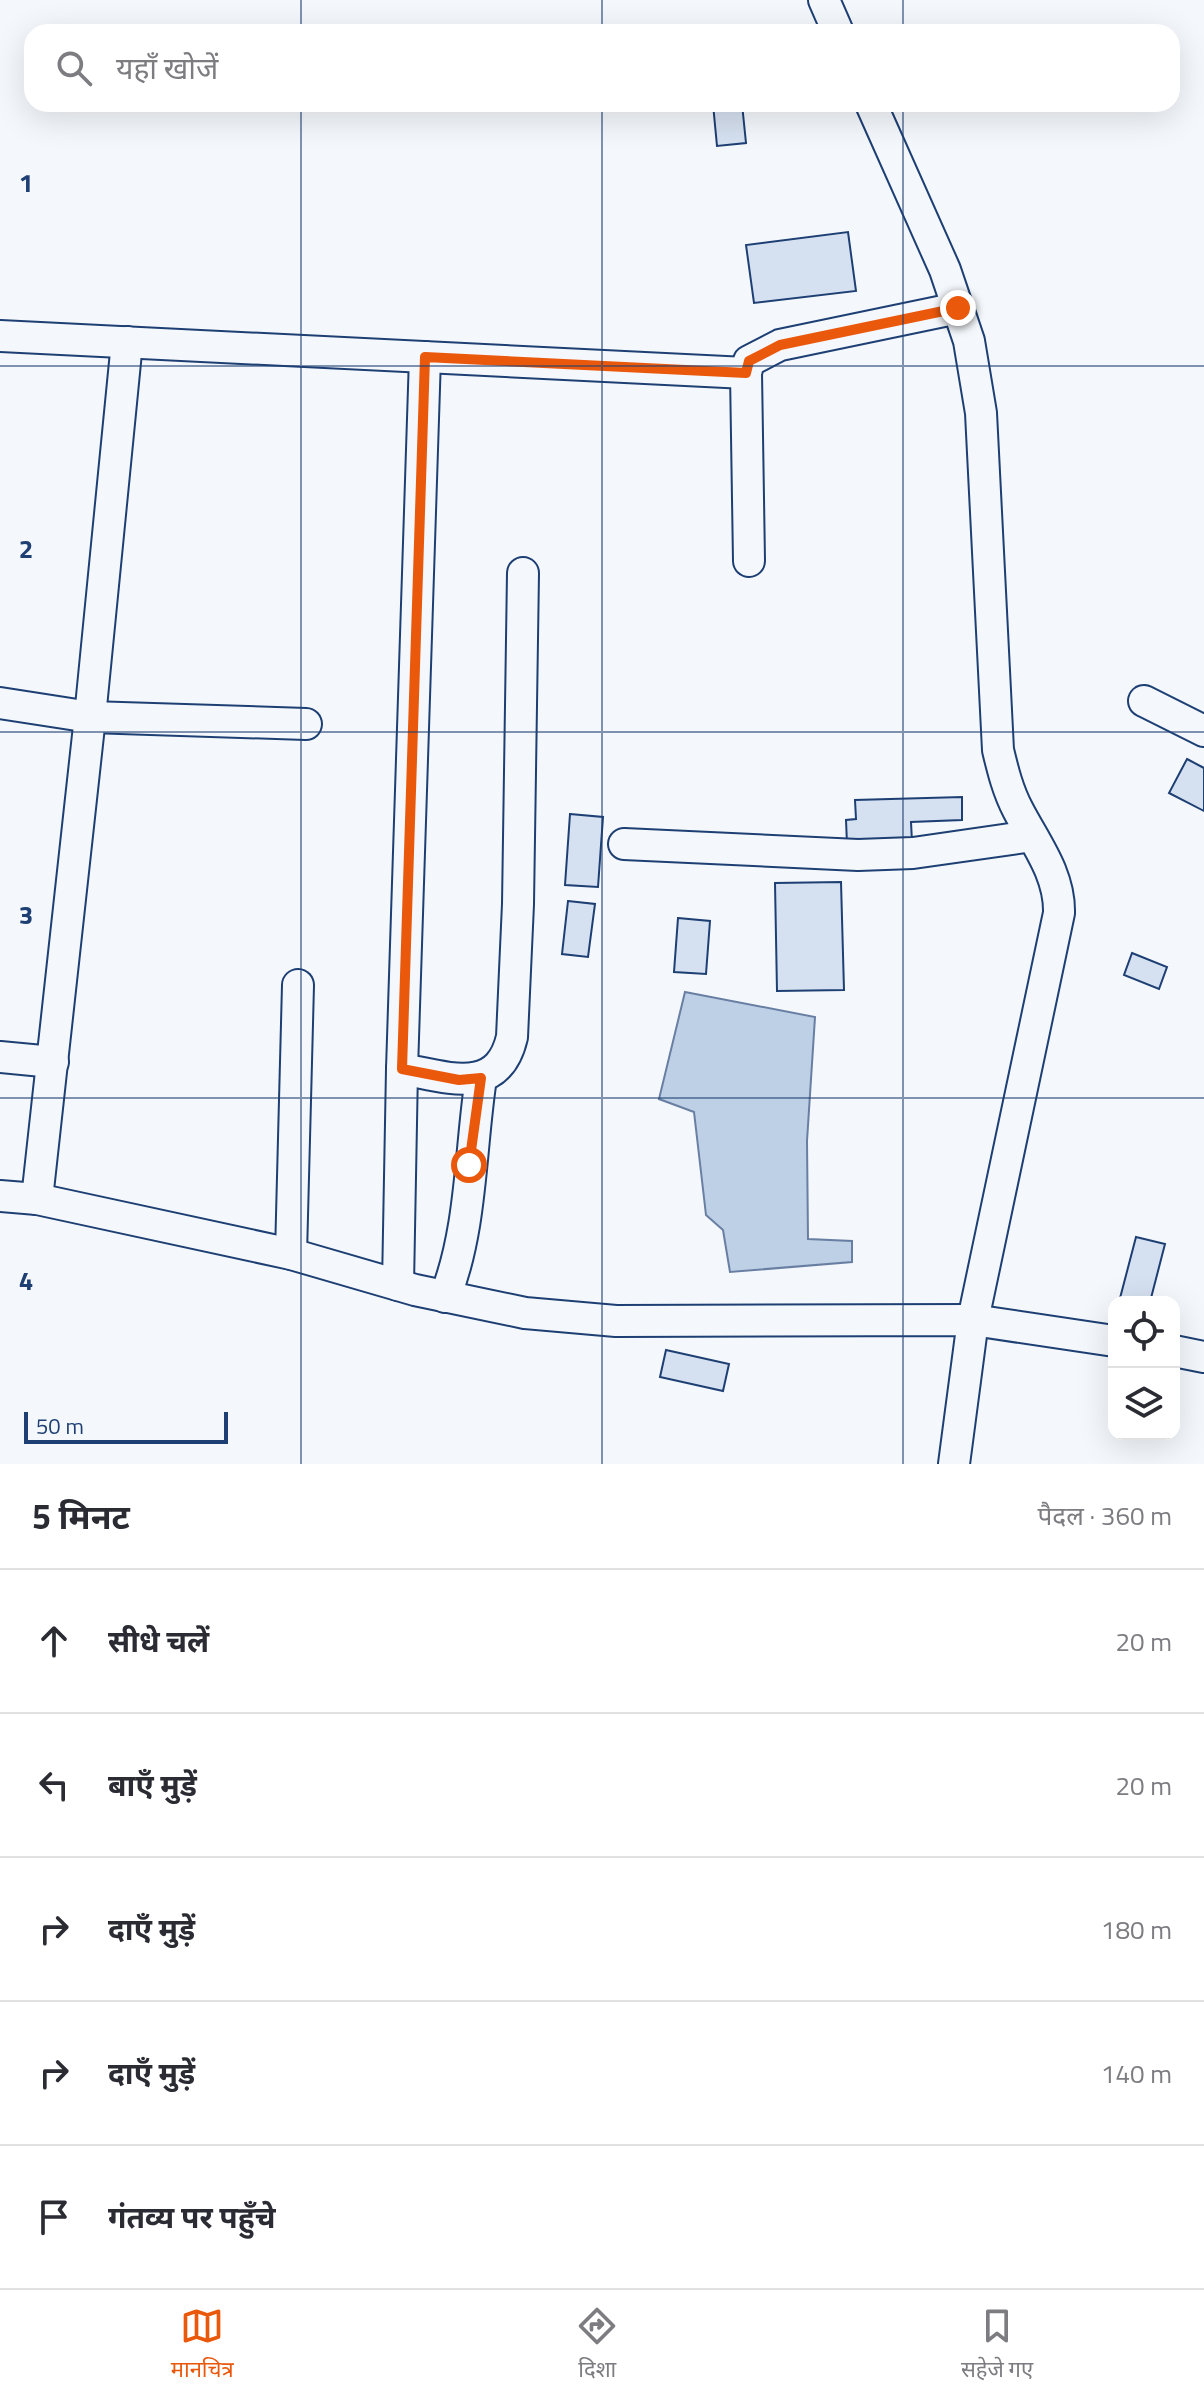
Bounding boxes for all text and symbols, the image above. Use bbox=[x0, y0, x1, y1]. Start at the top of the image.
search box bbox=[24, 24, 1180, 112]
text: यहाँ खोजें bbox=[116, 45, 218, 91]
icon: search bbox=[52, 46, 96, 90]
text: 1 bbox=[19, 163, 33, 202]
route end bbox=[940, 290, 976, 326]
text: 2 bbox=[19, 529, 33, 568]
text: 3 bbox=[19, 895, 33, 934]
route start bbox=[451, 1147, 487, 1183]
text: 4 bbox=[19, 1261, 33, 1300]
map controls bbox=[1108, 1296, 1180, 1440]
button: locate bbox=[1108, 1296, 1180, 1368]
button: layers bbox=[1108, 1368, 1180, 1440]
scale bar bbox=[24, 1408, 228, 1444]
text: 50 m bbox=[36, 1409, 84, 1443]
text: 5 मिनट bbox=[32, 1490, 130, 1542]
text: पैदल · 360 m bbox=[1038, 1496, 1172, 1535]
text: सीधे चलें bbox=[108, 1618, 209, 1664]
icon: ahead bbox=[32, 1619, 76, 1663]
text: 20 m bbox=[1115, 1622, 1172, 1661]
text: बाएँ मुड़ें bbox=[108, 1762, 197, 1808]
icon: left bbox=[32, 1763, 76, 1807]
text: 20 m bbox=[1115, 1766, 1172, 1805]
text: दाएँ मुड़ें bbox=[108, 1906, 195, 1952]
icon: right bbox=[32, 1907, 76, 1951]
text: 180 m bbox=[1101, 1910, 1172, 1949]
text: दाएँ मुड़ें bbox=[108, 2050, 195, 2096]
icon: right bbox=[32, 2051, 76, 2095]
text: 140 m bbox=[1101, 2054, 1172, 2093]
text: गंतव्य पर पहुँचे bbox=[108, 2194, 275, 2240]
icon: arrive bbox=[32, 2195, 76, 2239]
tab: मानचित्र bbox=[171, 2304, 234, 2386]
tab: दिशा bbox=[575, 2304, 619, 2386]
tab: सहेजे गए bbox=[961, 2304, 1033, 2386]

